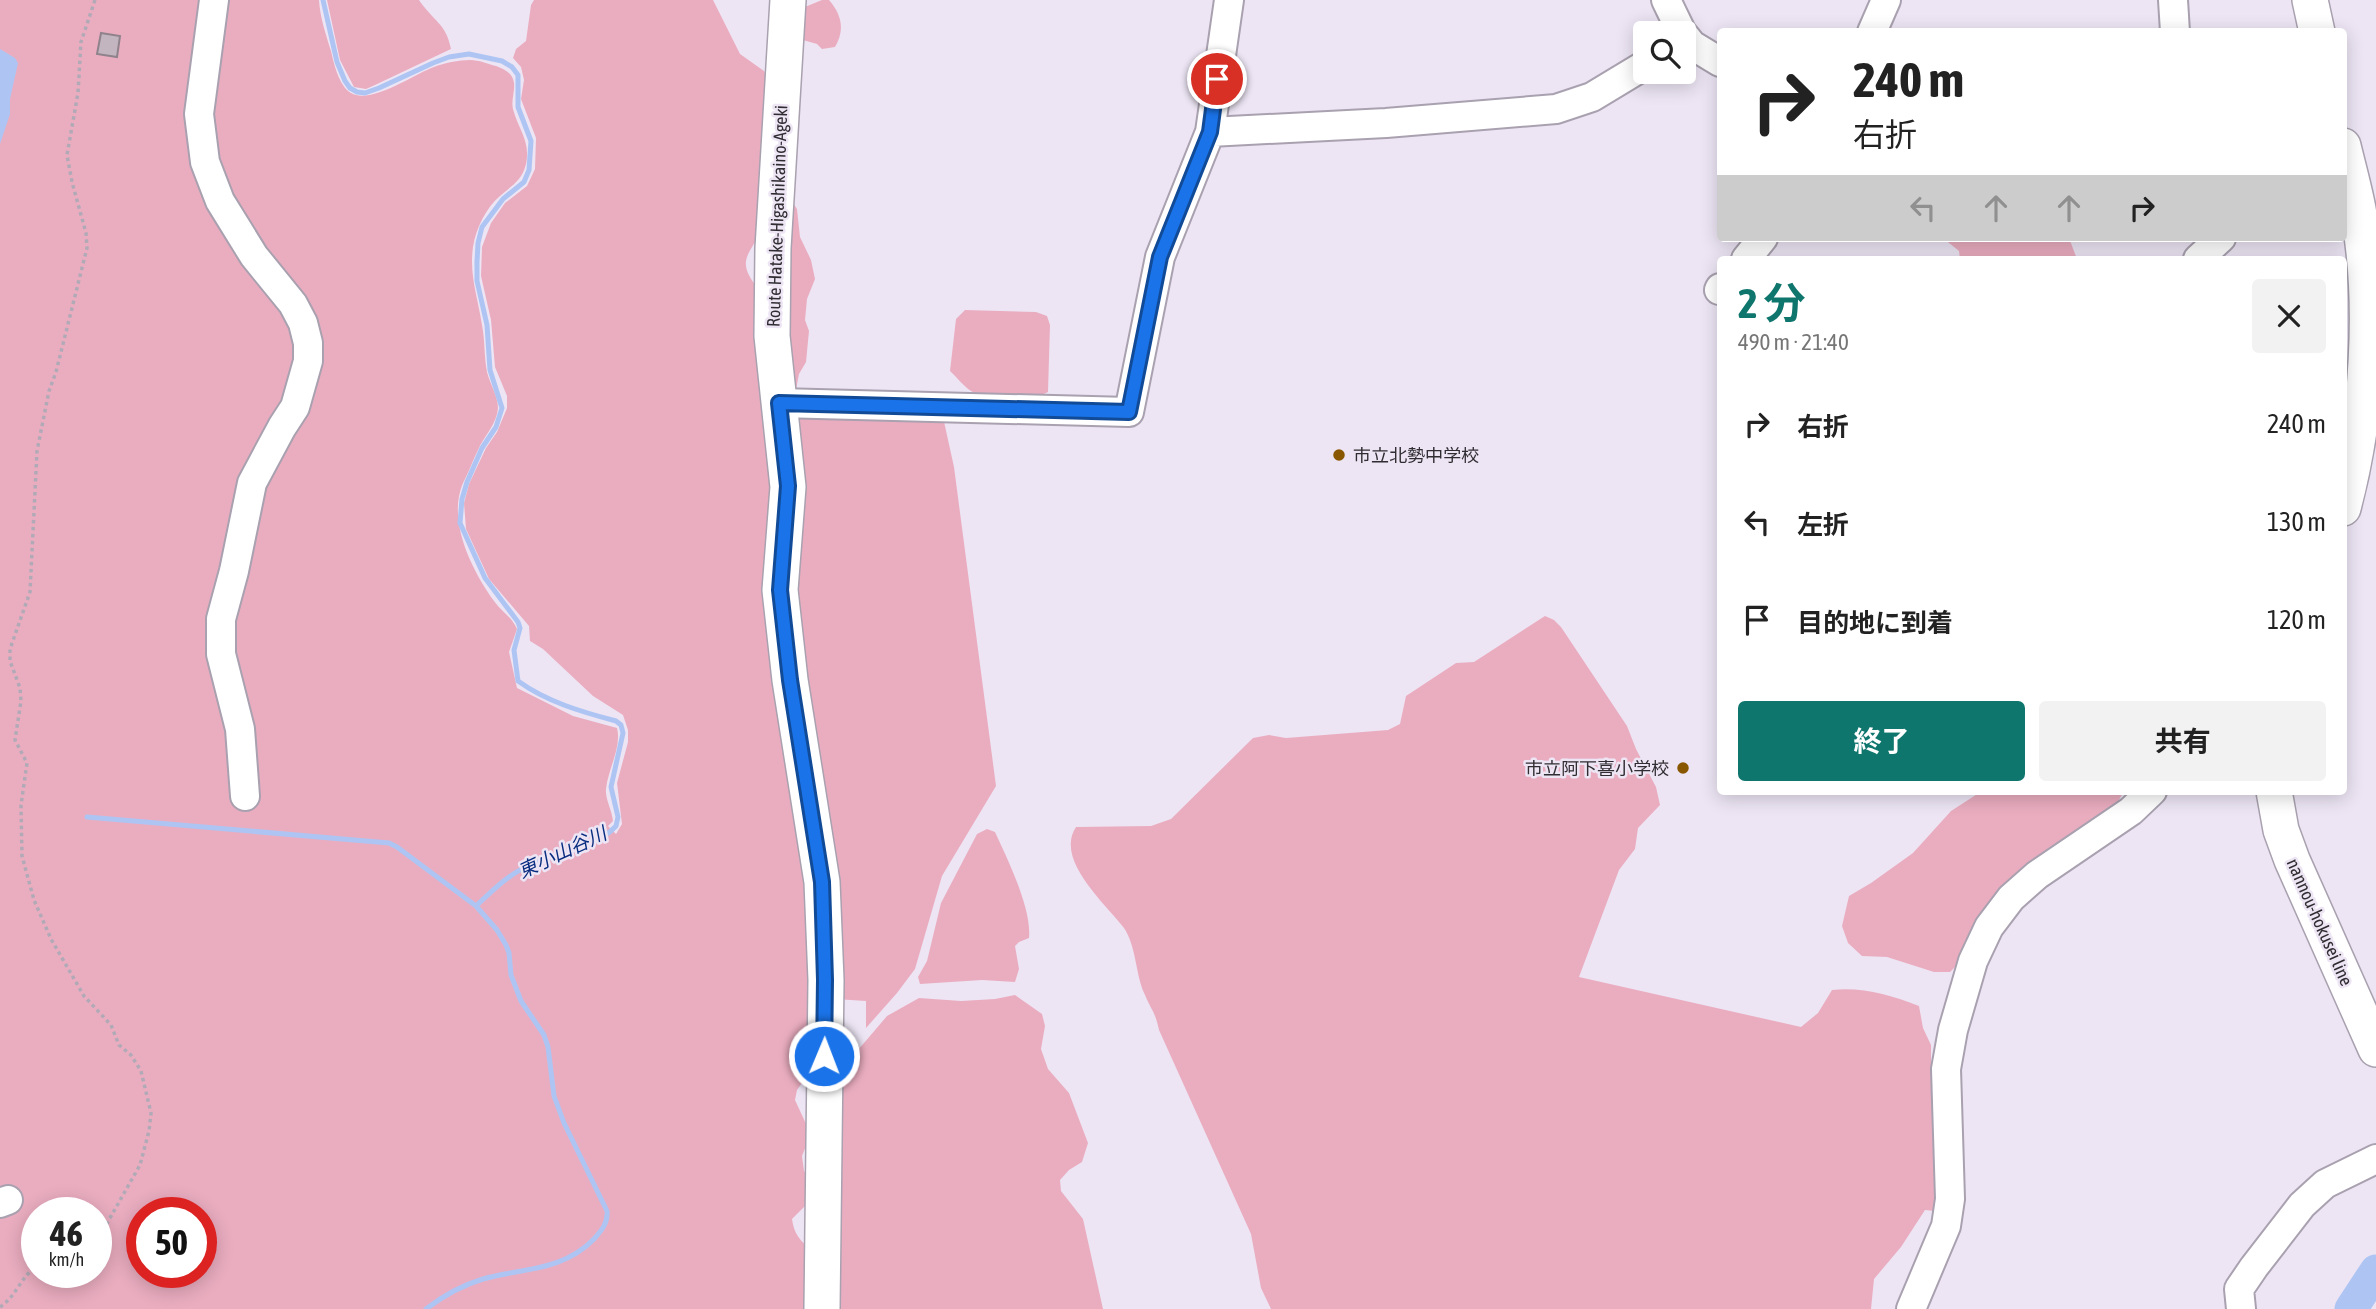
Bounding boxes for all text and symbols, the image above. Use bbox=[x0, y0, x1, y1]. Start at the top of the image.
map controls bbox=[1633, 21, 1696, 84]
button: search bbox=[1633, 21, 1696, 84]
pin bbox=[1187, 49, 1247, 109]
text: 240 m bbox=[1853, 51, 1964, 107]
icon: right bbox=[1738, 56, 1829, 147]
icon: arrive bbox=[1198, 60, 1236, 98]
street label: Route Hatake-Higashikaino-Ageki bbox=[763, 105, 791, 327]
text: 右折 bbox=[1853, 116, 1917, 153]
icon: left bbox=[1904, 189, 1942, 227]
icon: ahead bbox=[1977, 189, 2015, 227]
icon: ahead bbox=[2050, 189, 2088, 227]
icon: right bbox=[2123, 189, 2161, 227]
text: 2 分 bbox=[1738, 279, 1806, 327]
button: close bbox=[2252, 279, 2326, 353]
text: 490 m · 21:40 bbox=[1738, 329, 1849, 355]
icon: right bbox=[1738, 405, 1776, 443]
text: 240 m bbox=[2267, 409, 2326, 439]
text: 右折 bbox=[1797, 412, 1849, 442]
place label: 市立北勢中学校 bbox=[1353, 445, 1479, 466]
marker: 市立北勢中学校 bbox=[1331, 447, 1347, 463]
icon: left bbox=[1738, 503, 1776, 541]
text: 130 m bbox=[2267, 507, 2326, 537]
text: 左折 bbox=[1797, 510, 1849, 540]
icon: arrive bbox=[1738, 601, 1776, 639]
text: 120 m bbox=[2267, 605, 2326, 635]
text: 目的地に到着 bbox=[1797, 608, 1953, 638]
button: 終了 bbox=[1738, 701, 2025, 781]
button: 共有 bbox=[2039, 701, 2326, 781]
place label: 市立阿下喜小学校 bbox=[1525, 758, 1669, 779]
marker: 市立阿下喜小学校 bbox=[1675, 760, 1691, 776]
water label: 東小山谷川 bbox=[514, 821, 612, 882]
street label: nannou-hokusei line bbox=[2283, 855, 2357, 989]
position arrow bbox=[787, 1019, 861, 1093]
speed limit sign: 50 bbox=[126, 1197, 217, 1288]
text: 46 bbox=[50, 1213, 83, 1253]
text: km/h bbox=[49, 1249, 84, 1270]

